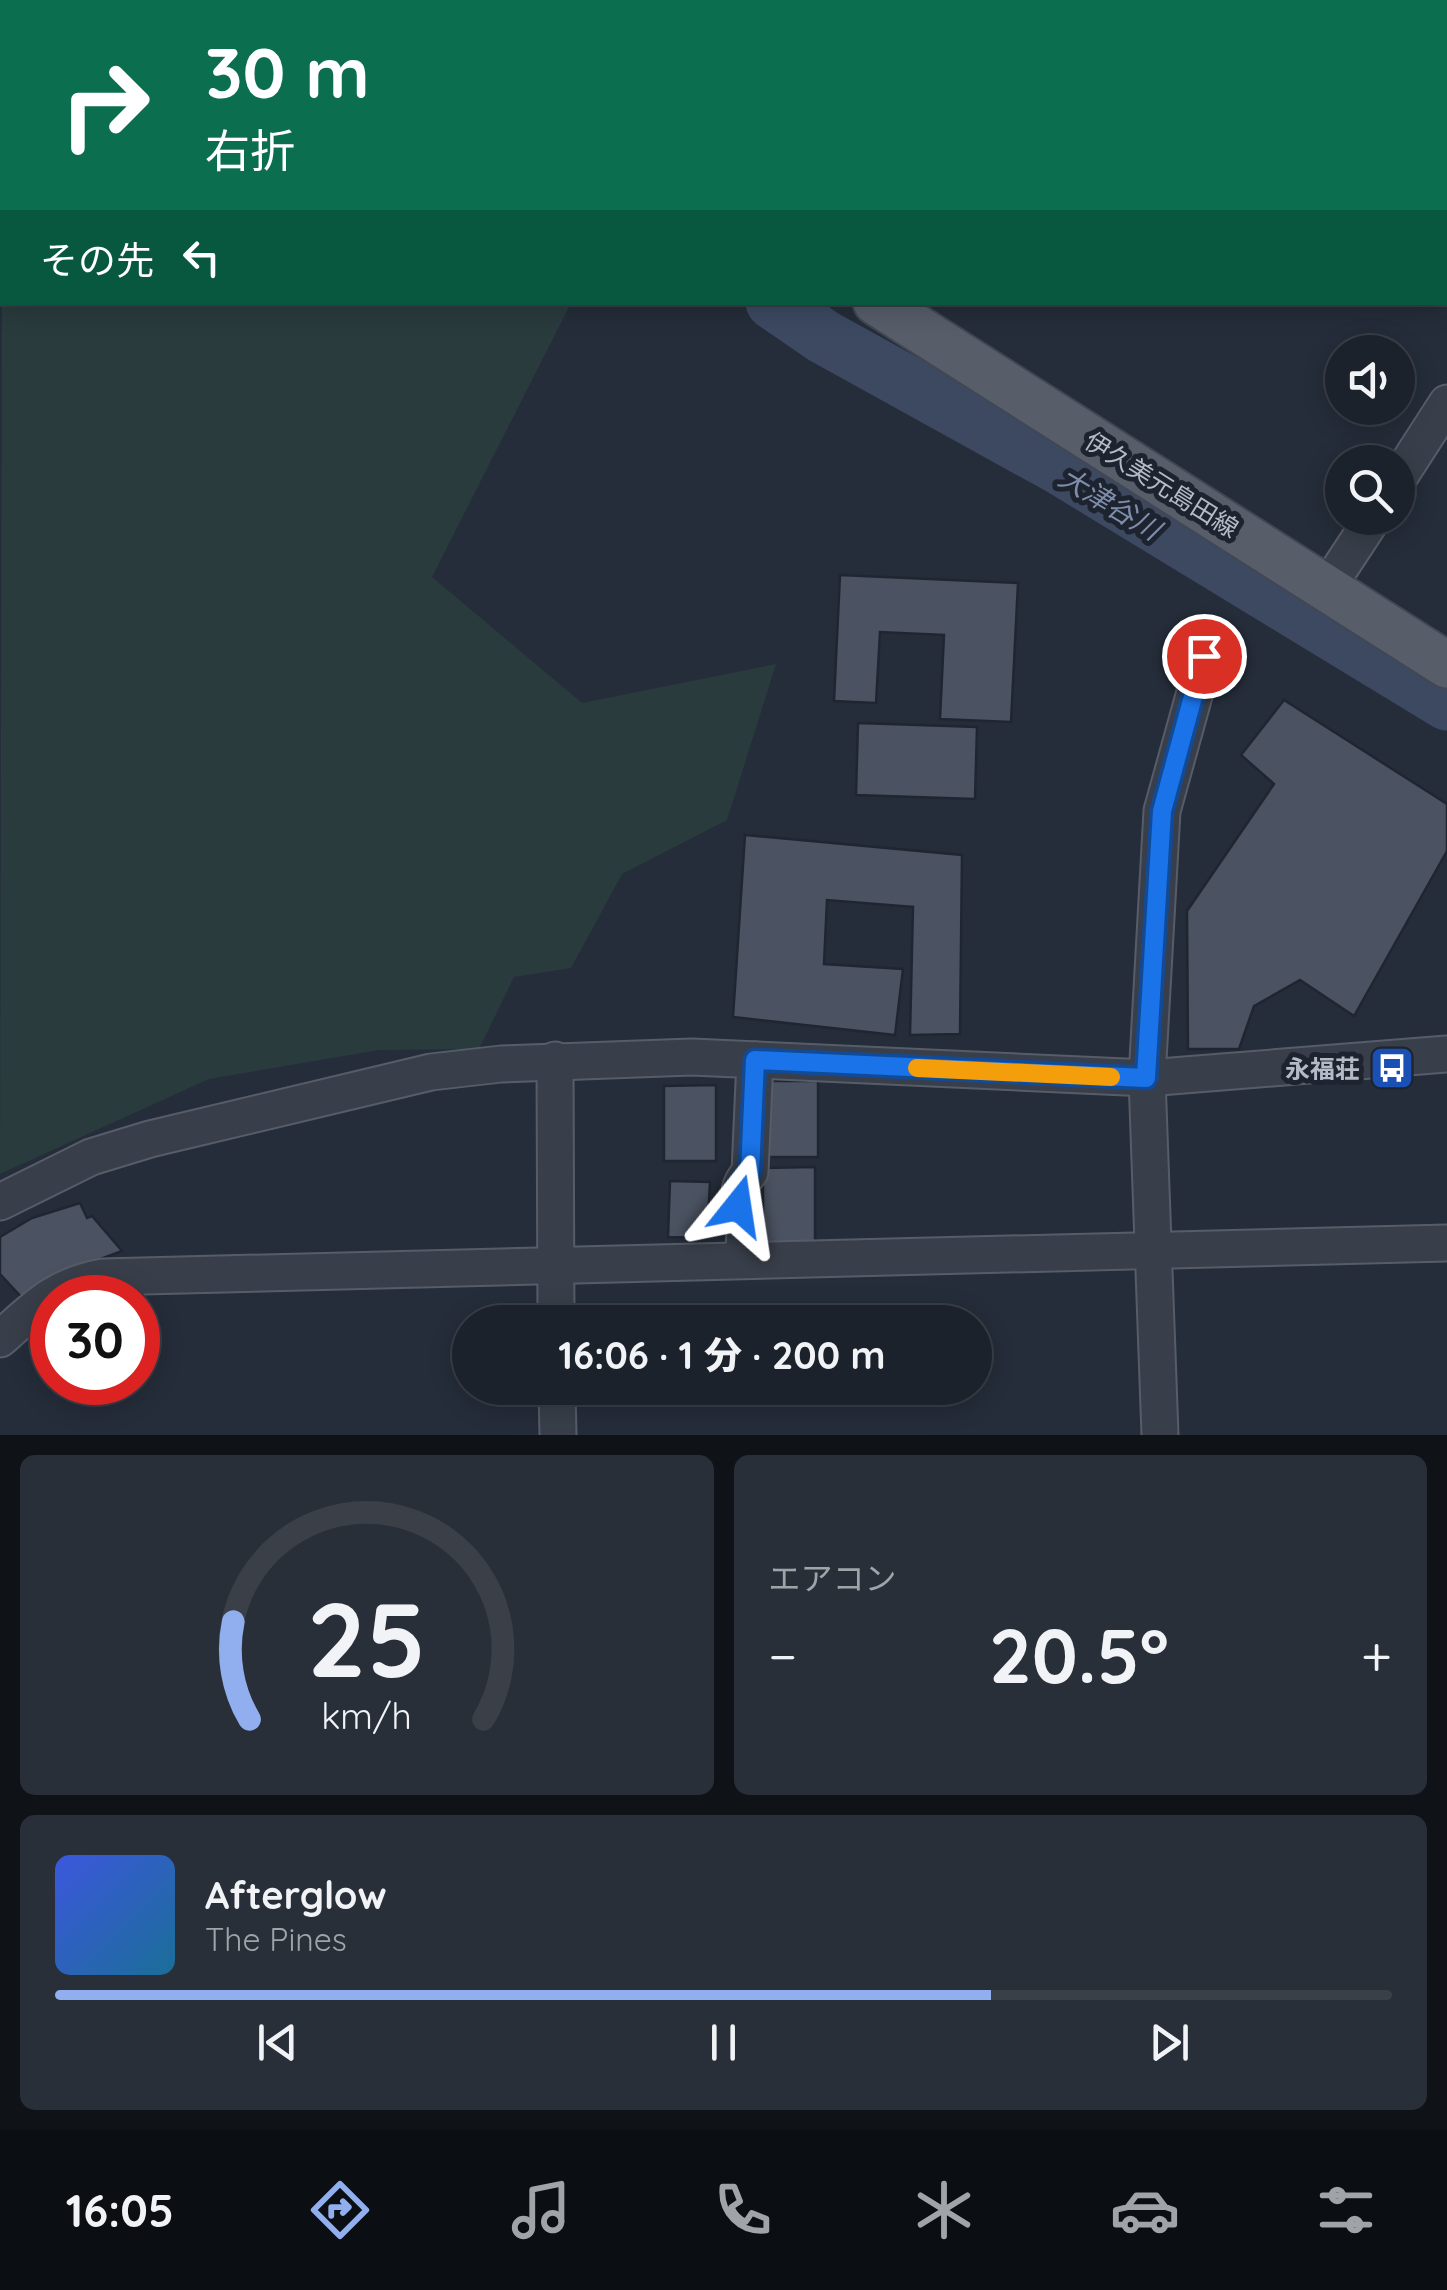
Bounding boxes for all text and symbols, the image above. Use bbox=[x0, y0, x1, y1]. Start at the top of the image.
text: 30 m bbox=[205, 28, 370, 116]
icon: right bbox=[40, 40, 170, 170]
text: 右折 bbox=[205, 122, 295, 178]
icon: left bbox=[174, 230, 229, 285]
text: その先 bbox=[40, 236, 154, 284]
map controls bbox=[1325, 335, 1415, 535]
button: sound bbox=[1325, 335, 1415, 425]
street label: 伊久美元島田線 bbox=[1080, 424, 1244, 544]
button: search bbox=[1325, 445, 1415, 535]
water label: 大津谷川 bbox=[1053, 459, 1170, 548]
pin bbox=[1162, 614, 1247, 699]
icon: arrive bbox=[1177, 629, 1232, 684]
bus stop icon: 永福荘 bbox=[1369, 1045, 1415, 1091]
place label: 永福荘 bbox=[1285, 1053, 1360, 1084]
position arrow bbox=[686, 1154, 790, 1258]
speed limit sign: 30 bbox=[30, 1275, 160, 1405]
text: 16:06 · 1 分 · 200 m bbox=[558, 1331, 886, 1379]
text: エアコン bbox=[769, 1558, 897, 1598]
text: 25 bbox=[307, 1573, 426, 1703]
text: 20.5° bbox=[989, 1608, 1169, 1702]
text: − bbox=[769, 1621, 797, 1690]
text: + bbox=[1361, 1621, 1392, 1690]
text: km/h bbox=[321, 1693, 412, 1738]
text: Afterglow bbox=[205, 1871, 387, 1919]
text: The Pines bbox=[205, 1919, 347, 1959]
icon: previous bbox=[250, 2015, 305, 2070]
icon: pause bbox=[696, 2015, 751, 2070]
icon: next bbox=[1142, 2015, 1197, 2070]
icon: directions bbox=[305, 2175, 375, 2245]
icon: music bbox=[506, 2175, 576, 2245]
icon: phone bbox=[708, 2175, 778, 2245]
icon: climate bbox=[909, 2175, 979, 2245]
icon: car bbox=[1110, 2175, 1180, 2245]
icon: filters bbox=[1311, 2175, 1381, 2245]
text: 16:05 bbox=[66, 2182, 174, 2238]

